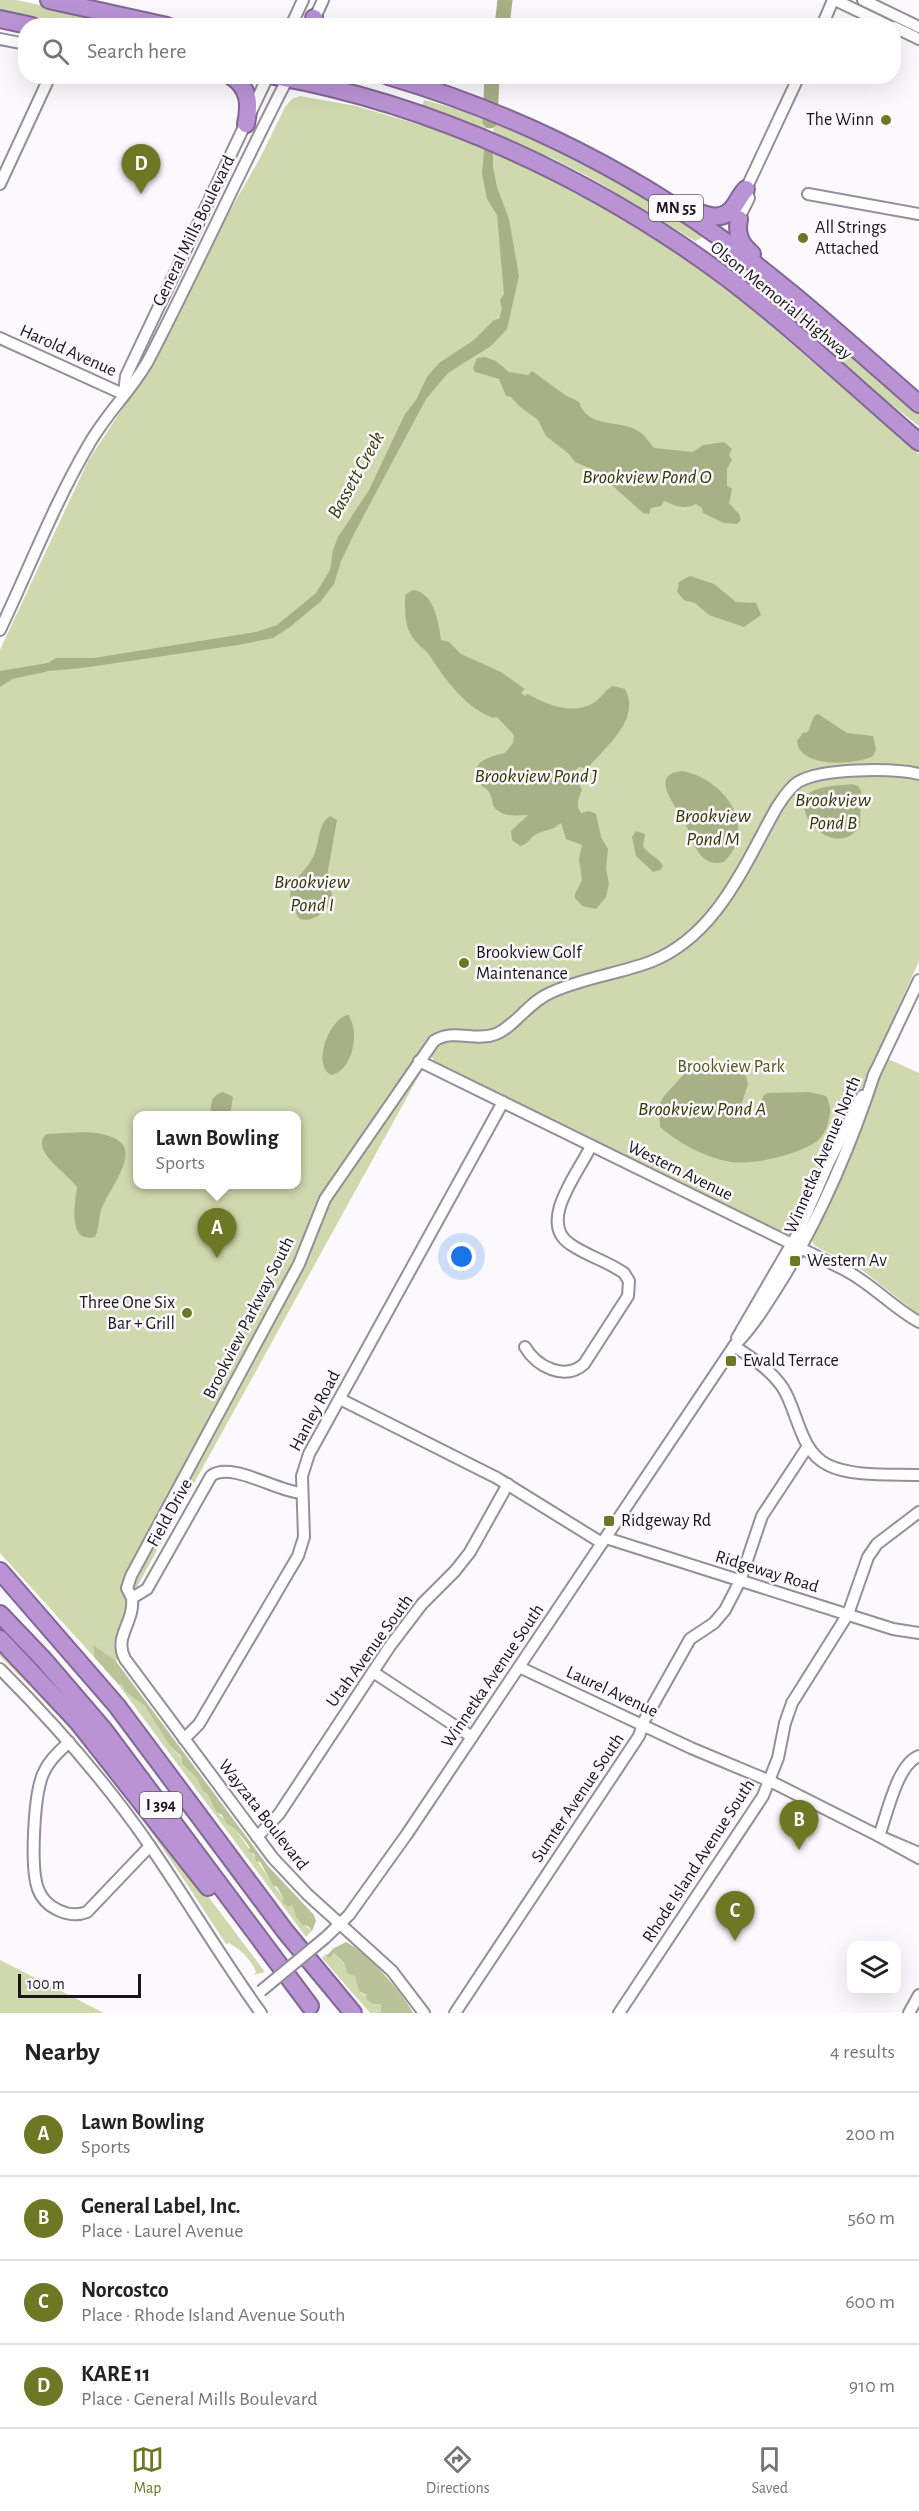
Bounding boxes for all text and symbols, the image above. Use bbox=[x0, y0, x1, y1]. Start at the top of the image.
search box bbox=[18, 18, 901, 84]
icon: search bbox=[39, 35, 72, 68]
text: Search here bbox=[87, 40, 186, 62]
place label: The Winn bbox=[806, 111, 874, 129]
marker: The Winn bbox=[879, 113, 893, 127]
pin: D bbox=[122, 144, 160, 194]
street label: General Mills Boulevard bbox=[150, 153, 238, 309]
road number: MN 55 bbox=[649, 195, 703, 221]
place label: All Strings Attached bbox=[815, 219, 886, 258]
marker: All Strings Attached bbox=[796, 231, 810, 245]
street label: Olson Memorial Highway bbox=[707, 238, 856, 364]
street label: Harold Avenue bbox=[17, 322, 119, 380]
water label: Bassett Creek bbox=[324, 428, 388, 522]
water label: Brookview Pond O bbox=[582, 467, 712, 487]
water label: Brookview Pond J bbox=[474, 766, 598, 786]
water label: Brookview Pond B bbox=[795, 790, 871, 833]
water label: Brookview Pond M bbox=[675, 806, 751, 849]
water label: Brookview Pond I bbox=[274, 872, 350, 915]
place label: Brookview Golf Maintenance bbox=[476, 944, 583, 983]
marker: Brookview Golf Maintenance bbox=[457, 956, 471, 970]
park label: Brookview Park bbox=[677, 1058, 786, 1076]
street label: Winnetka Avenue North bbox=[782, 1074, 864, 1236]
water label: Brookview Pond A bbox=[638, 1099, 766, 1119]
popup bbox=[133, 1111, 301, 1189]
text: Lawn Bowling bbox=[155, 1127, 279, 1149]
street label: Western Avenue bbox=[625, 1138, 735, 1204]
text: Sports bbox=[155, 1153, 205, 1173]
pin: A bbox=[198, 1208, 236, 1258]
street label: Brookview Parkway South bbox=[200, 1234, 298, 1402]
your location bbox=[447, 1242, 476, 1271]
place label: Western Av bbox=[807, 1252, 887, 1270]
marker: Western Av bbox=[788, 1254, 802, 1268]
place label: Three One Six Bar + Grill bbox=[79, 1294, 175, 1333]
marker: Three One Six Bar + Grill bbox=[180, 1306, 194, 1320]
place label: Ewald Terrace bbox=[743, 1352, 839, 1370]
marker: Ewald Terrace bbox=[724, 1354, 738, 1368]
street label: Hanley Road bbox=[286, 1368, 344, 1454]
street label: Field Drive bbox=[144, 1476, 196, 1550]
place label: Ridgeway Rd bbox=[621, 1512, 711, 1530]
marker: Ridgeway Rd bbox=[602, 1514, 616, 1528]
street label: Ridgeway Road bbox=[713, 1548, 821, 1596]
street label: Utah Avenue South bbox=[323, 1591, 417, 1711]
street label: Winnetka Avenue South bbox=[438, 1601, 548, 1751]
street label: Laurel Avenue bbox=[563, 1663, 661, 1721]
street label: Sumter Avenue South bbox=[528, 1730, 628, 1866]
street label: Wayzata Boulevard bbox=[215, 1756, 311, 1874]
street label: Rhode Island Avenue South bbox=[640, 1776, 758, 1946]
road number: I 394 bbox=[140, 1792, 182, 1818]
pin: B bbox=[780, 1800, 818, 1850]
pin: C bbox=[716, 1892, 754, 1941]
map controls bbox=[847, 1941, 901, 1995]
button: layers bbox=[847, 1941, 901, 1995]
scale bar bbox=[18, 1971, 141, 1998]
text: 100 m bbox=[27, 1976, 65, 1992]
text: Nearby bbox=[24, 2039, 100, 2065]
text: 4 results bbox=[830, 2042, 895, 2062]
text: Lawn Bowling bbox=[81, 2111, 204, 2133]
text: A bbox=[38, 2124, 50, 2144]
text: 200 m bbox=[845, 2124, 895, 2144]
text: Sports bbox=[81, 2137, 130, 2157]
text: General Label, Inc. bbox=[81, 2195, 240, 2217]
text: B bbox=[38, 2208, 49, 2228]
text: 560 m bbox=[847, 2208, 895, 2228]
text: Place · Laurel Avenue bbox=[81, 2221, 243, 2241]
text: Norcostco bbox=[81, 2279, 169, 2301]
text: C bbox=[38, 2292, 49, 2312]
text: 600 m bbox=[845, 2292, 895, 2312]
text: Place · Rhode Island Avenue South bbox=[81, 2305, 345, 2325]
text: KARE 11 bbox=[81, 2363, 150, 2385]
text: D bbox=[37, 2376, 50, 2396]
text: 910 m bbox=[849, 2376, 895, 2396]
text: Place · General Mills Boulevard bbox=[81, 2389, 318, 2409]
tab: Map bbox=[131, 2443, 164, 2498]
tab: Directions bbox=[426, 2443, 490, 2498]
tab: Saved bbox=[751, 2443, 788, 2498]

